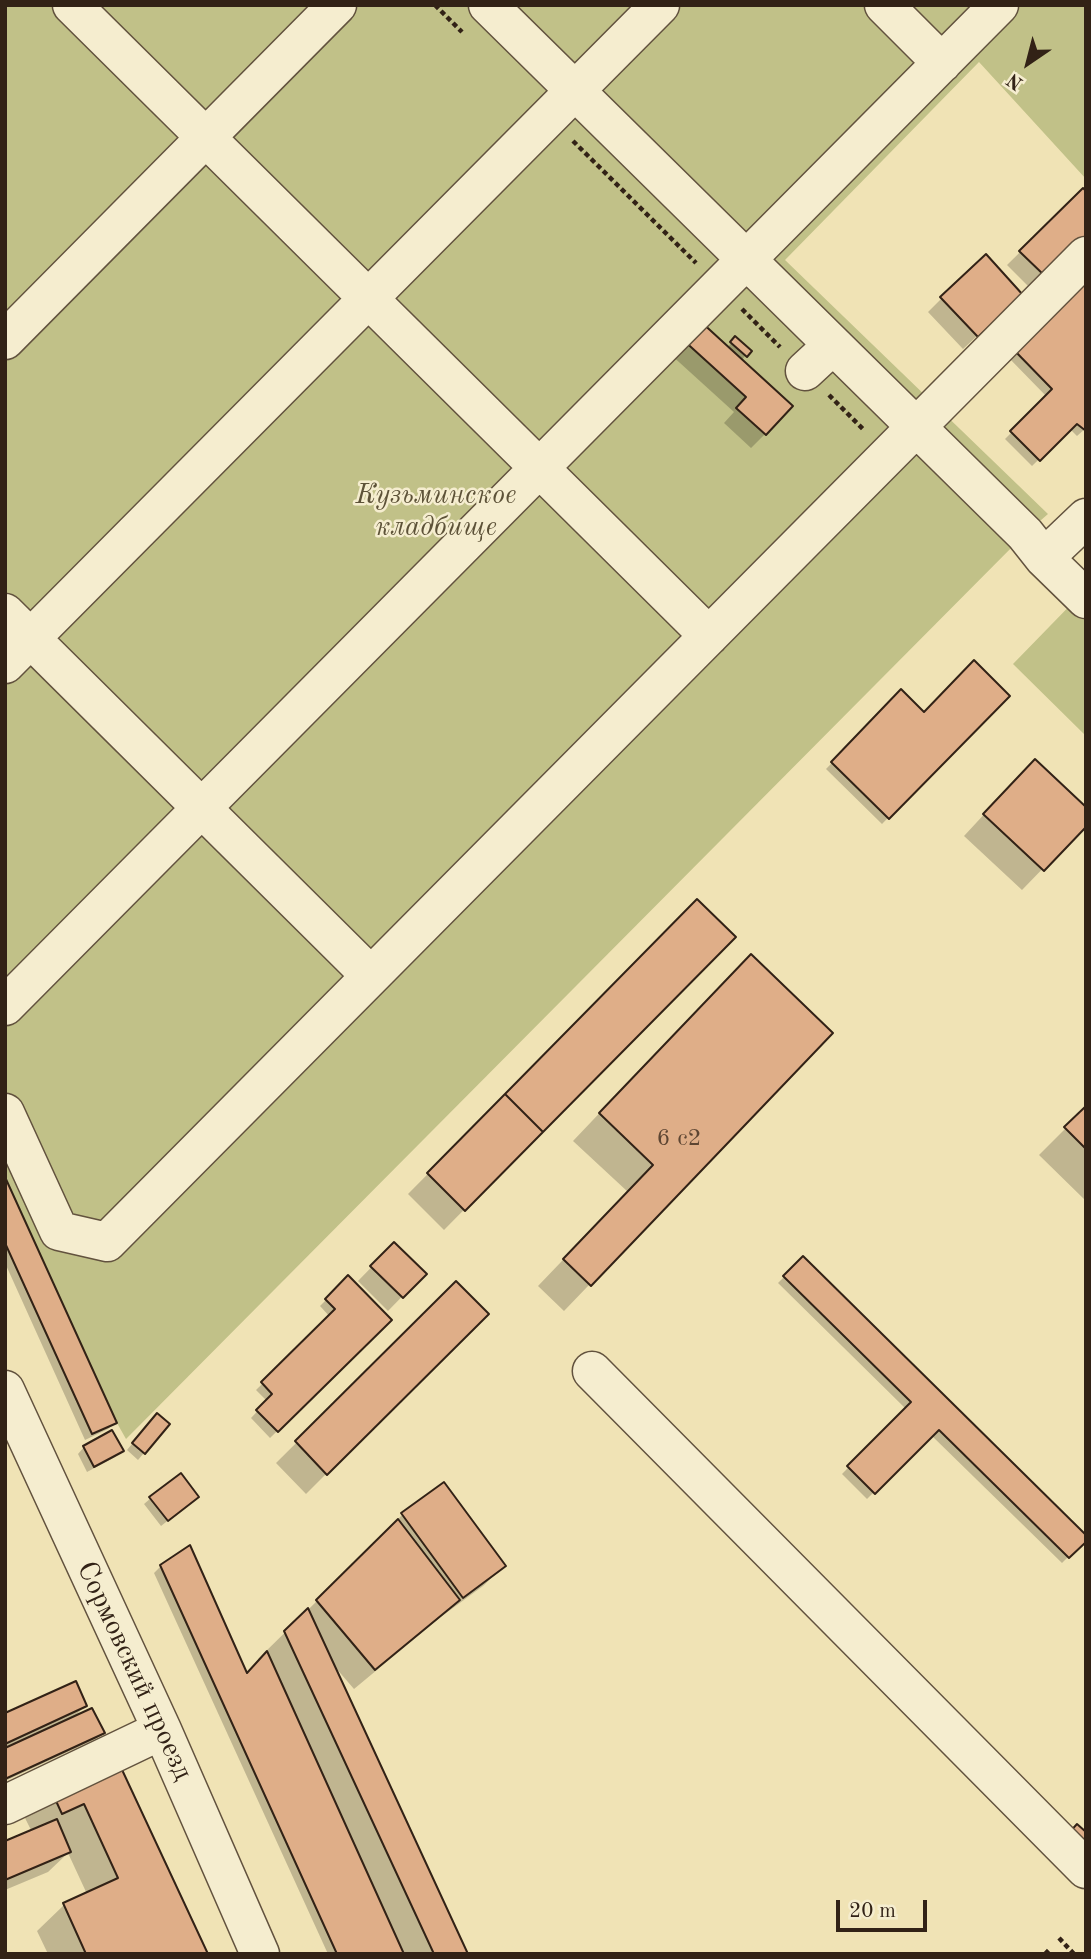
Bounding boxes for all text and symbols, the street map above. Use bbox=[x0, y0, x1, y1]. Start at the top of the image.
north arrow bbox=[993, 28, 1063, 98]
text: N bbox=[1004, 69, 1027, 93]
park label: Кузьминское кладбище bbox=[356, 479, 516, 545]
house number: 6 с2 bbox=[656, 1125, 702, 1153]
street label: Сормовский проезд bbox=[69, 1556, 199, 1786]
scale bar bbox=[839, 1885, 930, 1929]
text: 20 m bbox=[849, 1901, 896, 1922]

